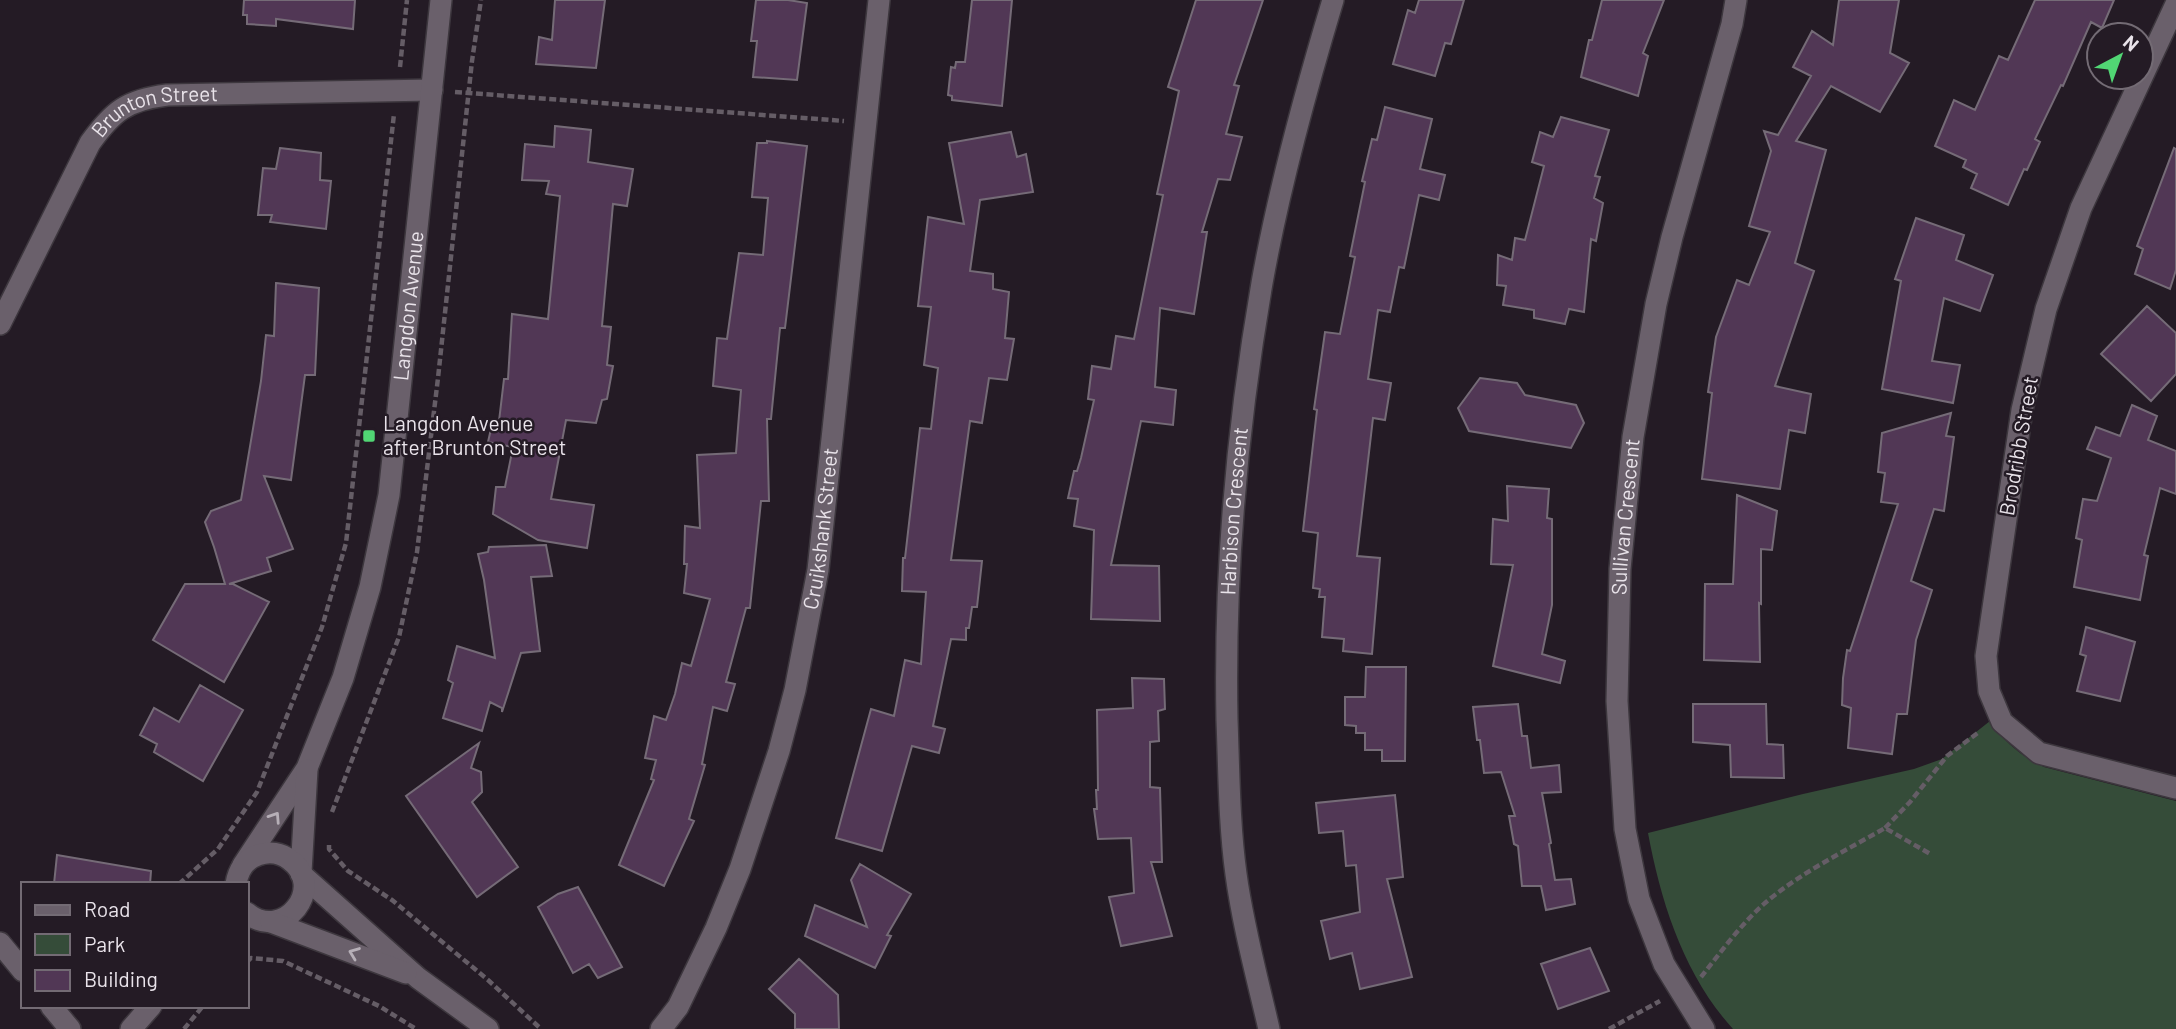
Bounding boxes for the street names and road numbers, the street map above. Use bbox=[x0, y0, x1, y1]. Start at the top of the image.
street label: Brunton Street bbox=[85, 80, 218, 141]
street label: Langdon Avenue bbox=[387, 230, 428, 382]
street label: Brodribb Street bbox=[1993, 374, 2042, 517]
street label: Harbison Crescent bbox=[1214, 426, 1252, 596]
street label: Sullivan Crescent bbox=[1605, 437, 1644, 595]
street label: Cruikshank Street bbox=[797, 446, 842, 612]

